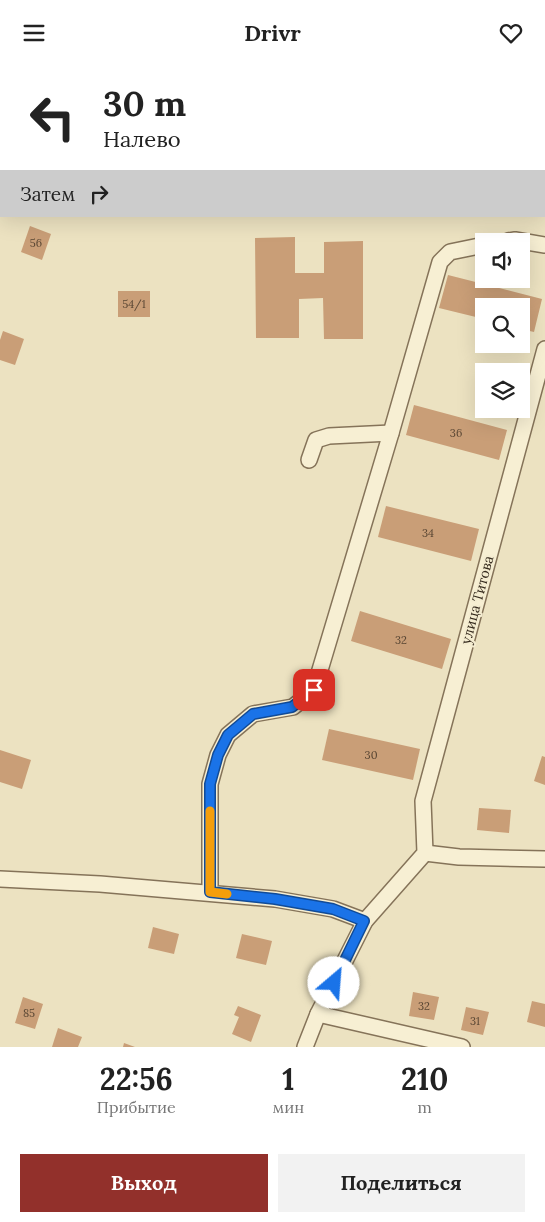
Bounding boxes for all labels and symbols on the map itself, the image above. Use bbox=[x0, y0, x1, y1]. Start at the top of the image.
house number: 56 bbox=[30, 236, 42, 250]
house number: 54/1 bbox=[122, 297, 146, 312]
house number: 36 bbox=[450, 426, 462, 440]
house number: 34 bbox=[422, 526, 434, 540]
street label: улица Титова bbox=[457, 554, 497, 646]
house number: 32 bbox=[395, 633, 407, 647]
pin bbox=[293, 669, 335, 711]
house number: 30 bbox=[365, 748, 378, 762]
position arrow bbox=[307, 956, 359, 1008]
house number: 32 bbox=[418, 999, 430, 1013]
house number: 85 bbox=[23, 1006, 35, 1020]
house number: 31 bbox=[470, 1014, 480, 1028]

